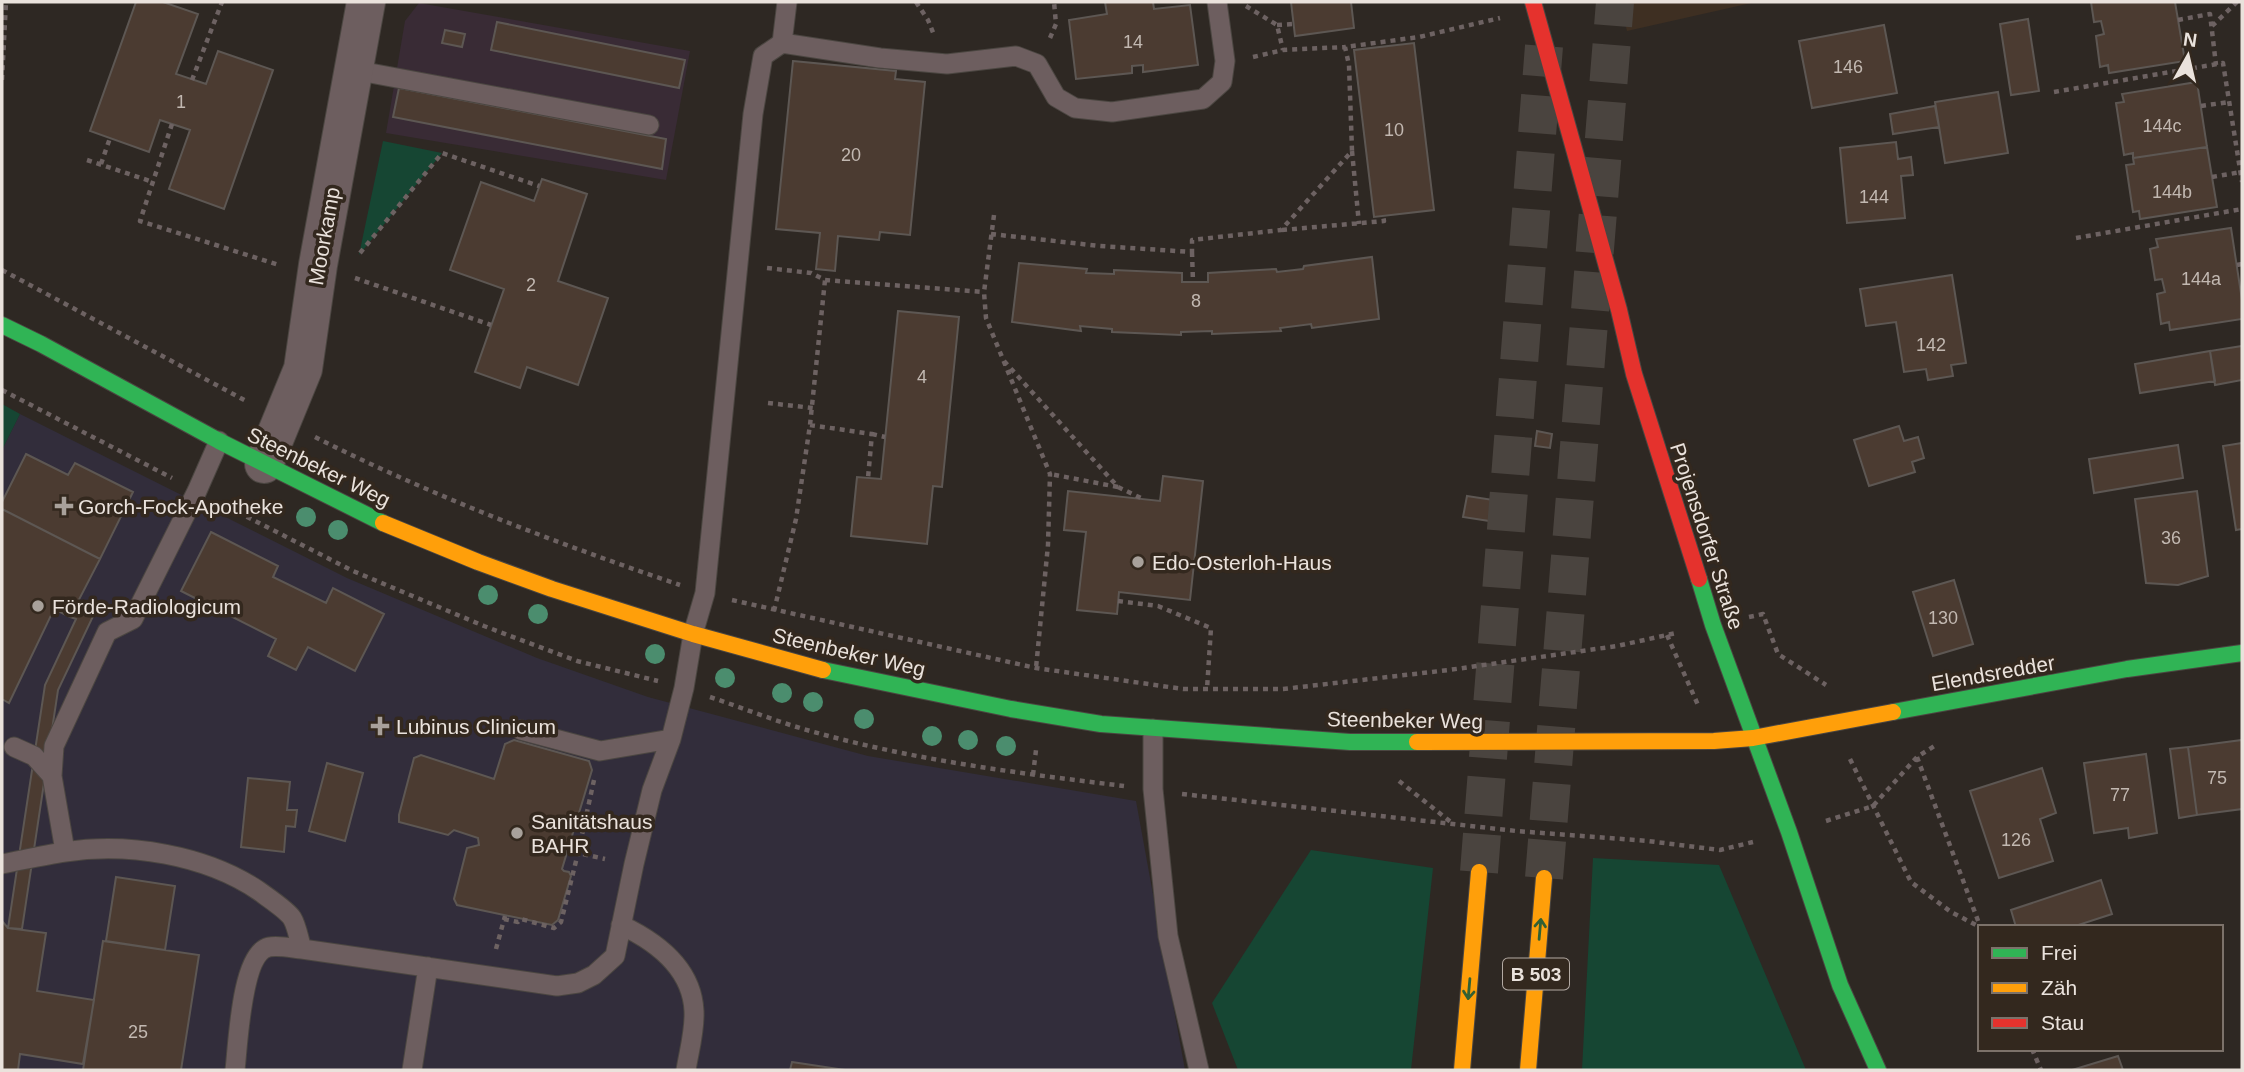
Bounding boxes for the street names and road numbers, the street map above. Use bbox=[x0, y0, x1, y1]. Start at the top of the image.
street label: Moorkamp bbox=[304, 185, 344, 287]
street label: Steenbeker Weg bbox=[244, 422, 394, 512]
street label: Projensdorfer Straße bbox=[1666, 440, 1748, 632]
street label: Steenbeker Weg bbox=[770, 623, 928, 681]
street label: Elendsredder bbox=[1929, 651, 2057, 695]
street label: Steenbeker Weg bbox=[1327, 707, 1483, 733]
road number: B 503 bbox=[1503, 958, 1569, 990]

